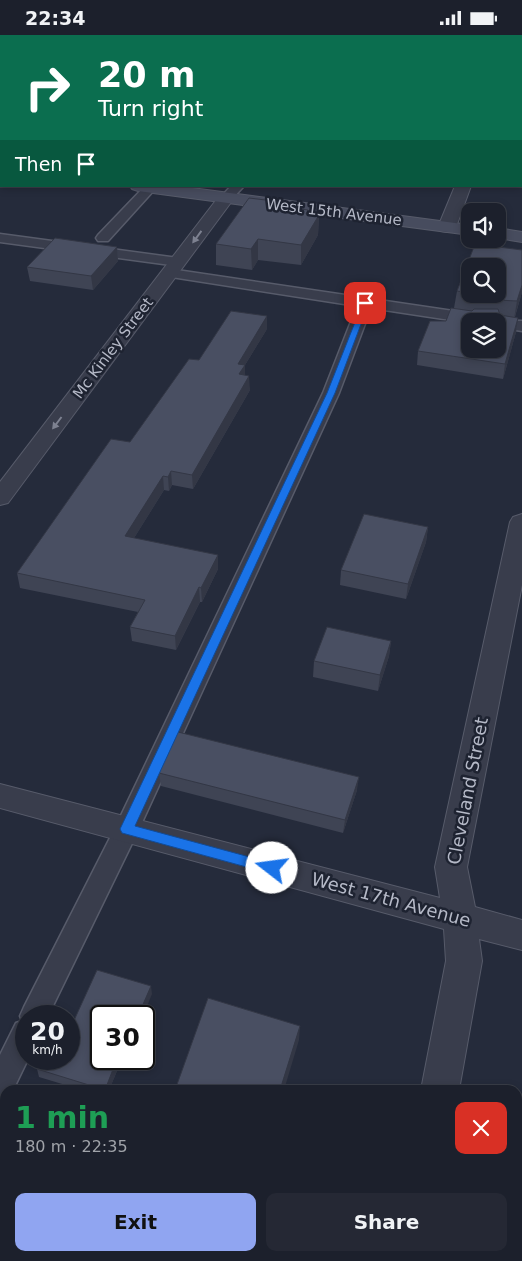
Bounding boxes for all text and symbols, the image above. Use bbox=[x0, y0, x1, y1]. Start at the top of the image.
text: 22:34 bbox=[25, 7, 85, 29]
icon: right bbox=[15, 55, 80, 120]
text: 20 m bbox=[98, 55, 195, 95]
text: Turn right bbox=[98, 96, 203, 121]
icon: arrive bbox=[72, 150, 100, 178]
text: Then bbox=[15, 153, 62, 175]
street label: West 15th Avenue bbox=[265, 195, 403, 229]
map controls bbox=[461, 203, 506, 358]
button: sound bbox=[461, 203, 506, 248]
one-way arrow bbox=[192, 230, 202, 244]
button: search bbox=[461, 258, 506, 303]
pin bbox=[344, 282, 386, 324]
icon: arrive bbox=[351, 289, 379, 317]
street label: Mc Kinley Street bbox=[69, 294, 157, 402]
button: layers bbox=[461, 313, 506, 358]
one-way arrow bbox=[52, 416, 62, 430]
street label: Cleveland Street bbox=[443, 715, 492, 866]
position arrow bbox=[245, 841, 297, 893]
street label: West 17th Avenue bbox=[309, 868, 473, 931]
speed limit sign: 30 bbox=[90, 1005, 155, 1070]
text: 20 bbox=[30, 1017, 65, 1046]
text: km/h bbox=[32, 1043, 63, 1057]
text: 1 min bbox=[15, 1100, 109, 1135]
button: close bbox=[455, 1102, 507, 1154]
text: 180 m · 22:35 bbox=[15, 1137, 128, 1156]
button: Exit bbox=[15, 1193, 256, 1251]
button: Share bbox=[266, 1193, 507, 1251]

